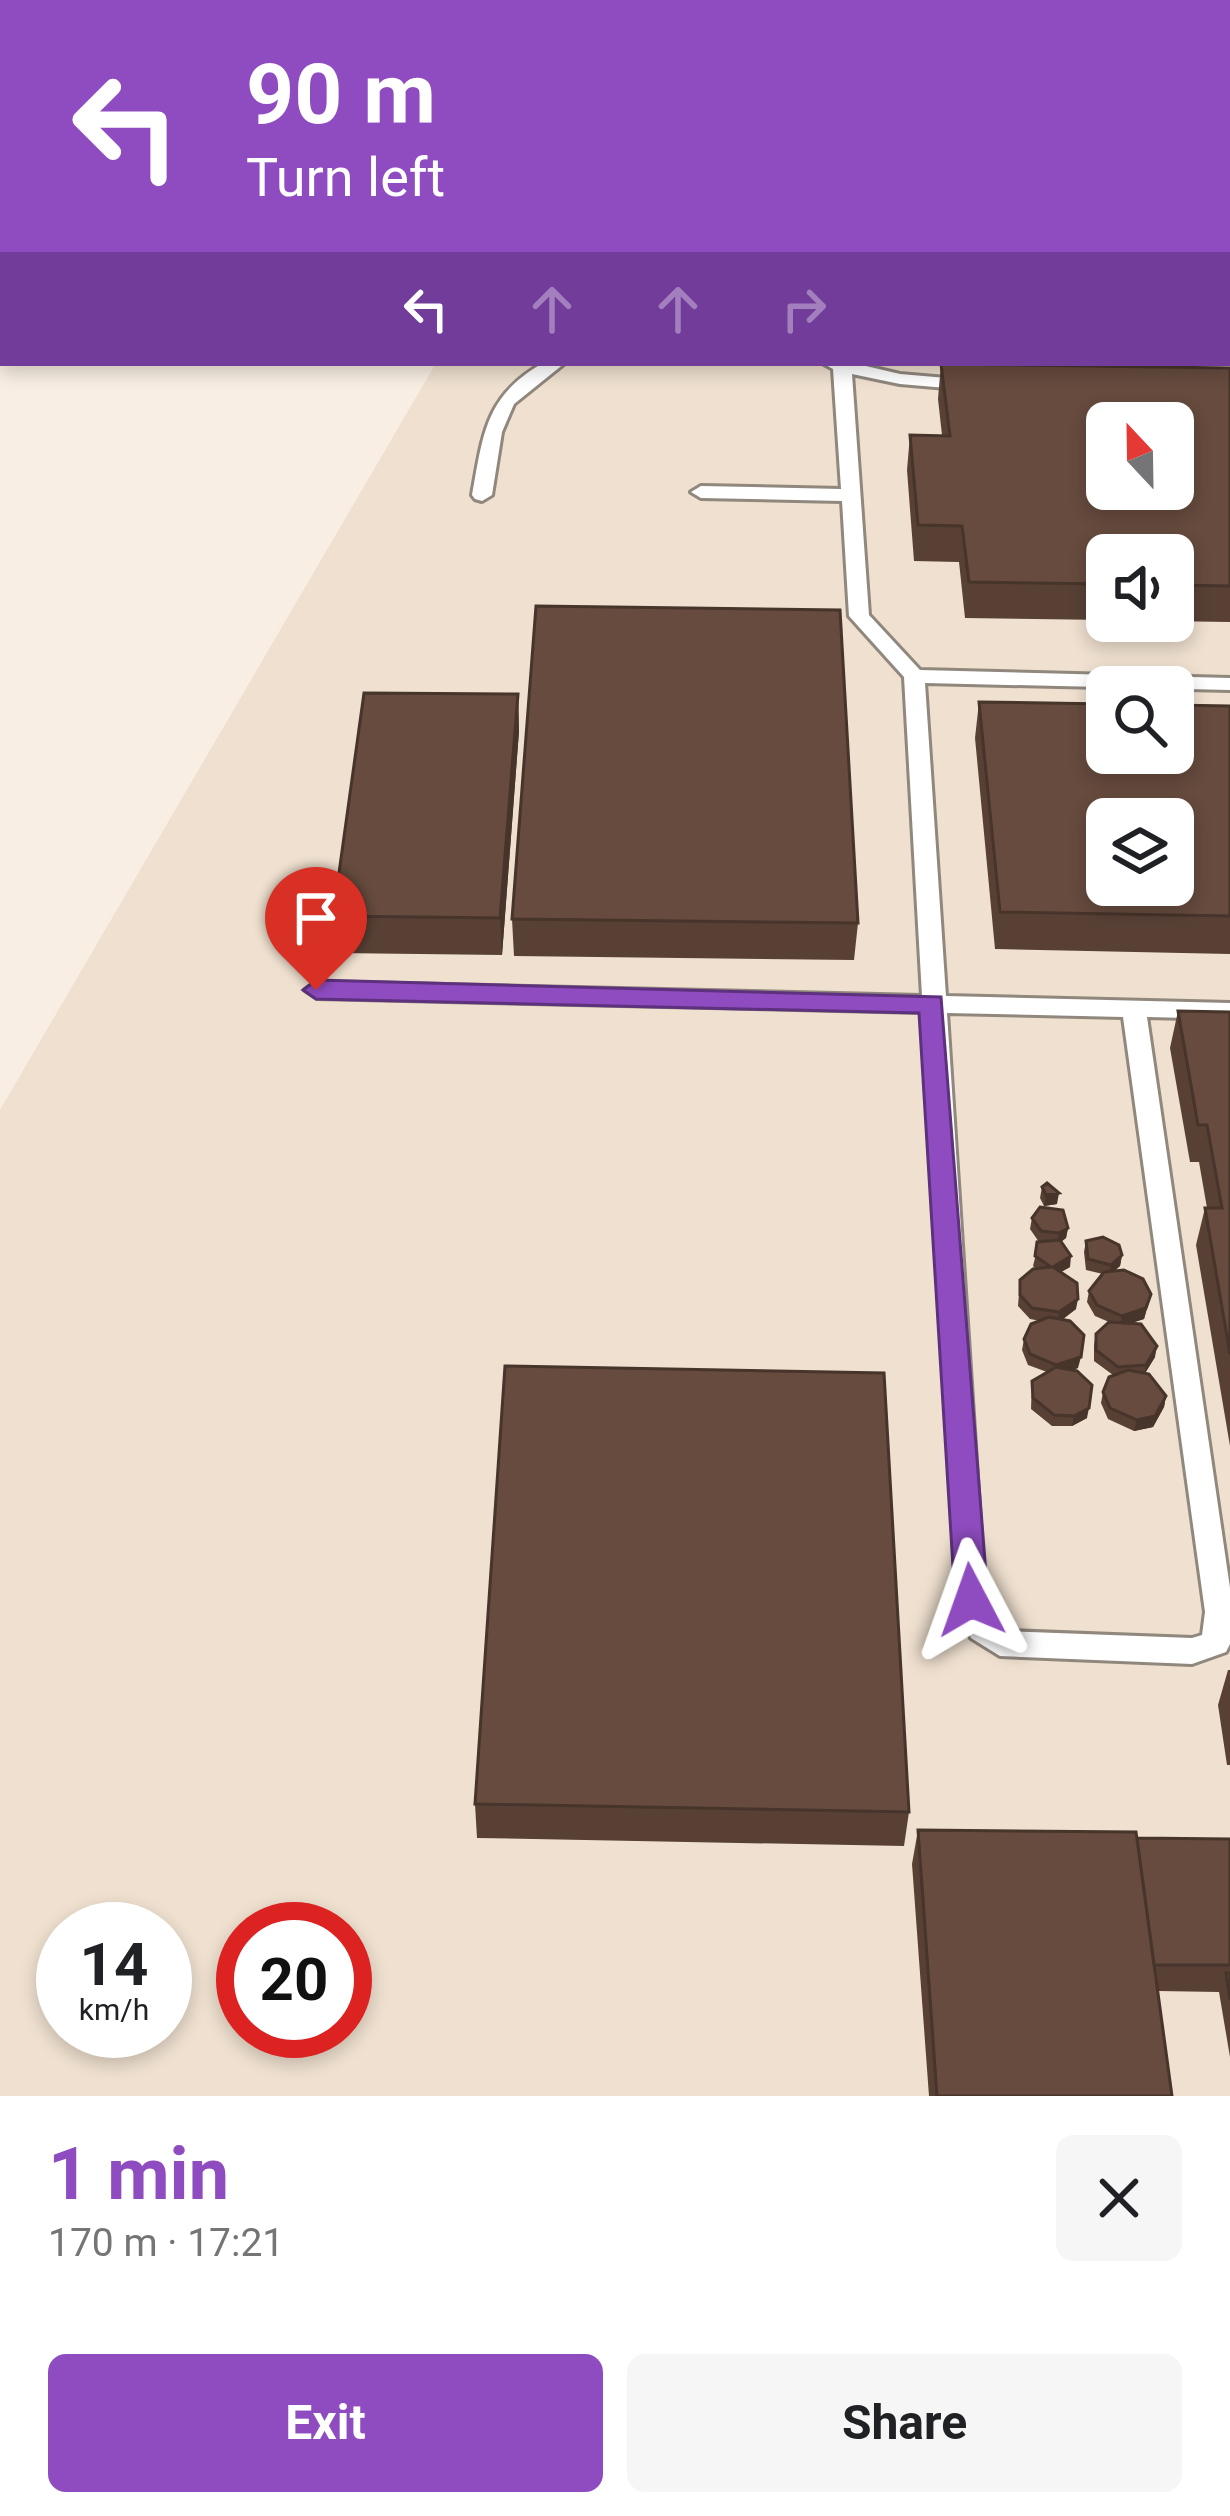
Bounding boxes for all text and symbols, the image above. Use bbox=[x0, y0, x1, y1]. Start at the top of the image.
text: 90 m bbox=[246, 45, 436, 144]
icon: left bbox=[48, 48, 204, 204]
text: Turn left bbox=[246, 146, 445, 209]
icon: left bbox=[393, 276, 459, 342]
icon: ahead bbox=[519, 276, 585, 342]
icon: ahead bbox=[645, 276, 711, 342]
icon: right bbox=[771, 276, 837, 342]
north arrow bbox=[1086, 402, 1194, 510]
map controls bbox=[1086, 402, 1194, 906]
button: sound bbox=[1086, 534, 1194, 642]
button: search bbox=[1086, 666, 1194, 774]
button: layers bbox=[1086, 798, 1194, 906]
pin bbox=[265, 867, 367, 990]
icon: arrive bbox=[283, 885, 349, 951]
position arrow bbox=[908, 1537, 1034, 1663]
speed limit sign: 20 bbox=[216, 1902, 372, 2058]
text: 14 bbox=[80, 1929, 148, 2000]
text: km/h bbox=[79, 1992, 149, 2027]
text: 1 min bbox=[48, 2132, 229, 2217]
button: close bbox=[1056, 2135, 1182, 2261]
text: 170 m · 17:21 bbox=[48, 2220, 284, 2266]
button: Exit bbox=[48, 2354, 603, 2492]
button: Share bbox=[627, 2354, 1182, 2492]

